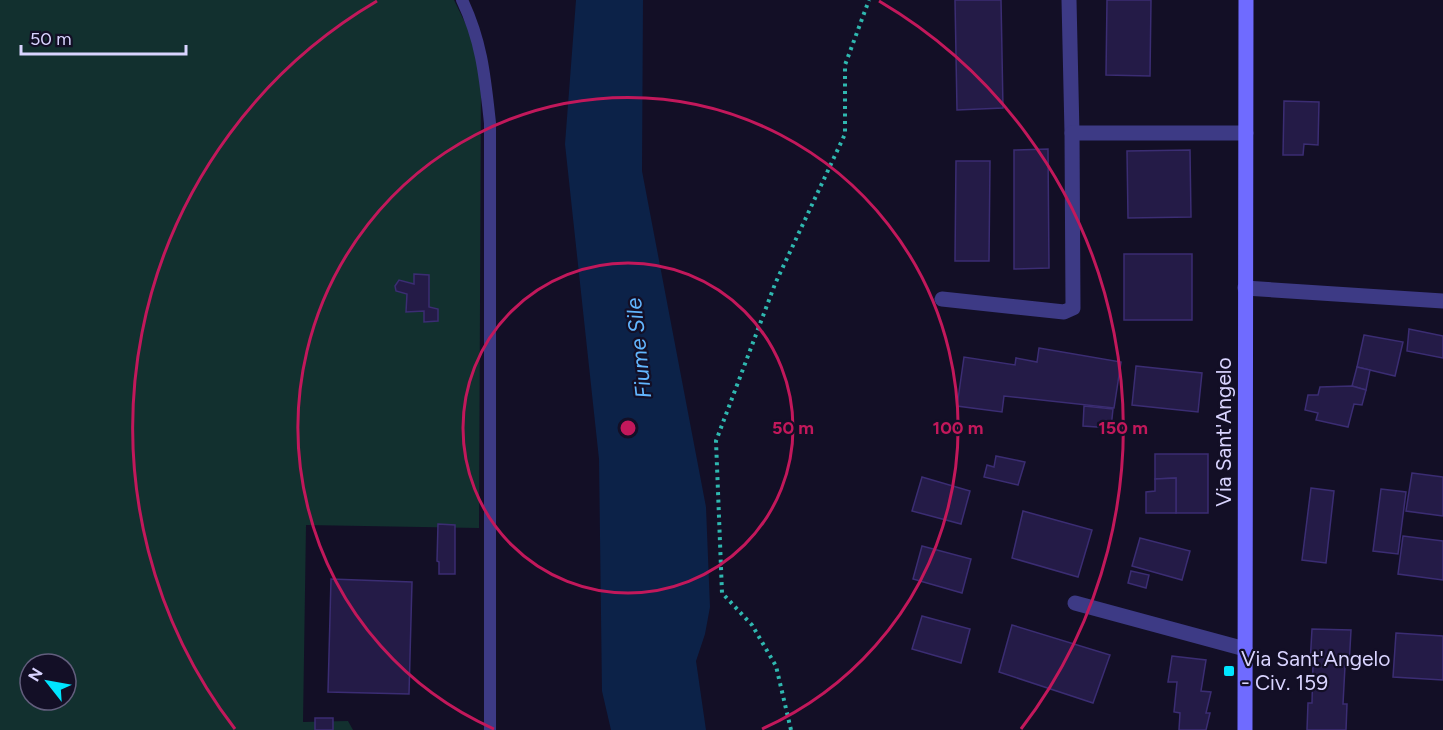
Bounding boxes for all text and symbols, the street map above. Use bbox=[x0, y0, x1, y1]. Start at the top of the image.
scale bar bbox=[21, 18, 186, 56]
text: 50 m bbox=[30, 28, 72, 50]
water label: Fiume Sile bbox=[620, 296, 657, 400]
street label: Via Sant'Angelo bbox=[1211, 357, 1236, 507]
text: 50 m bbox=[772, 417, 814, 439]
text: 100 m bbox=[933, 417, 983, 439]
text: 150 m bbox=[1098, 417, 1148, 439]
centre of rings bbox=[618, 418, 638, 438]
place label: Via Sant'Angelo - Civ. 159 bbox=[1241, 646, 1390, 695]
north arrow bbox=[18, 652, 78, 712]
text: N bbox=[24, 664, 47, 685]
marker: Via Sant'Angelo - Civ. 159 bbox=[1222, 664, 1236, 678]

